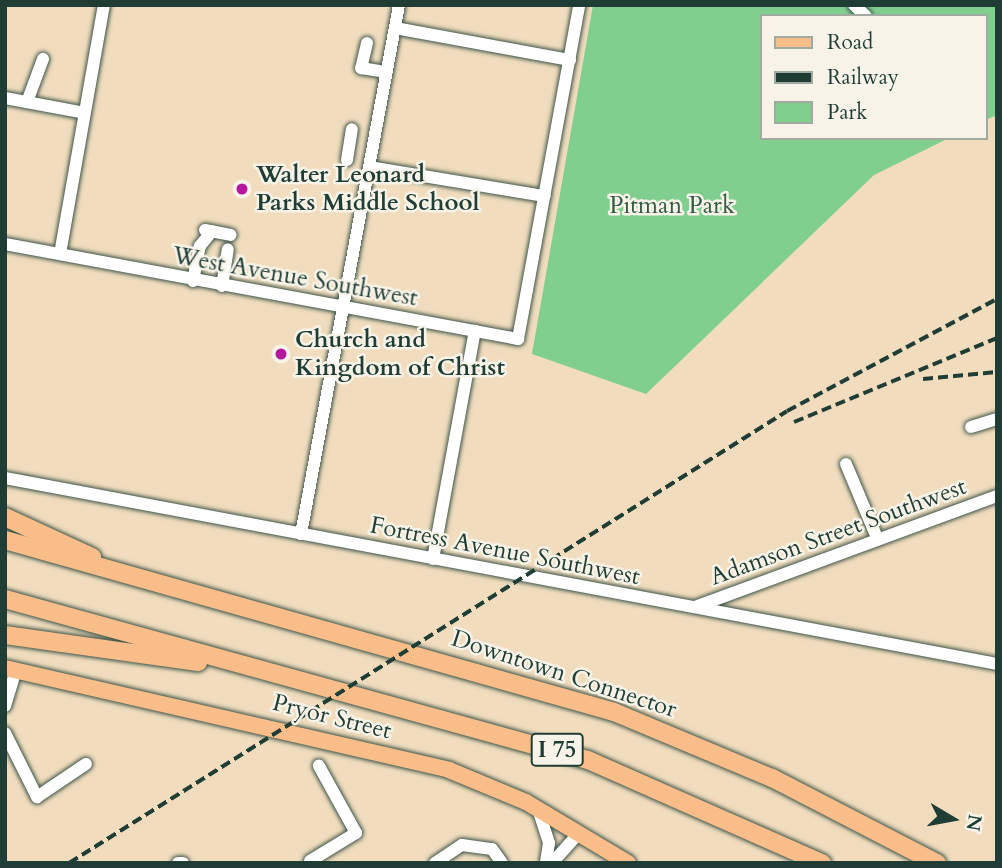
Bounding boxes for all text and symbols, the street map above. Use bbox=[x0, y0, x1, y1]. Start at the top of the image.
legend bbox=[760, 14, 988, 140]
text: Road bbox=[827, 28, 873, 57]
text: Railway bbox=[827, 63, 899, 92]
text: Park bbox=[827, 98, 867, 127]
place label: Walter Leonard Parks Middle School bbox=[256, 161, 480, 217]
marker: Walter Leonard Parks Middle School bbox=[234, 181, 250, 197]
park label: Pitman Park bbox=[609, 192, 735, 220]
street label: West Avenue Southwest bbox=[170, 241, 420, 313]
place label: Church and Kingdom of Christ bbox=[295, 326, 505, 382]
marker: Church and Kingdom of Christ bbox=[273, 346, 289, 362]
street label: Adamson Street Southwest bbox=[706, 472, 970, 592]
street label: Fortress Avenue Southwest bbox=[368, 511, 642, 591]
street label: Downtown Connector bbox=[448, 624, 680, 724]
street label: Pryor Street bbox=[270, 688, 394, 746]
road number: I 75 bbox=[529, 730, 585, 770]
north arrow bbox=[918, 784, 988, 854]
text: N bbox=[959, 812, 988, 833]

